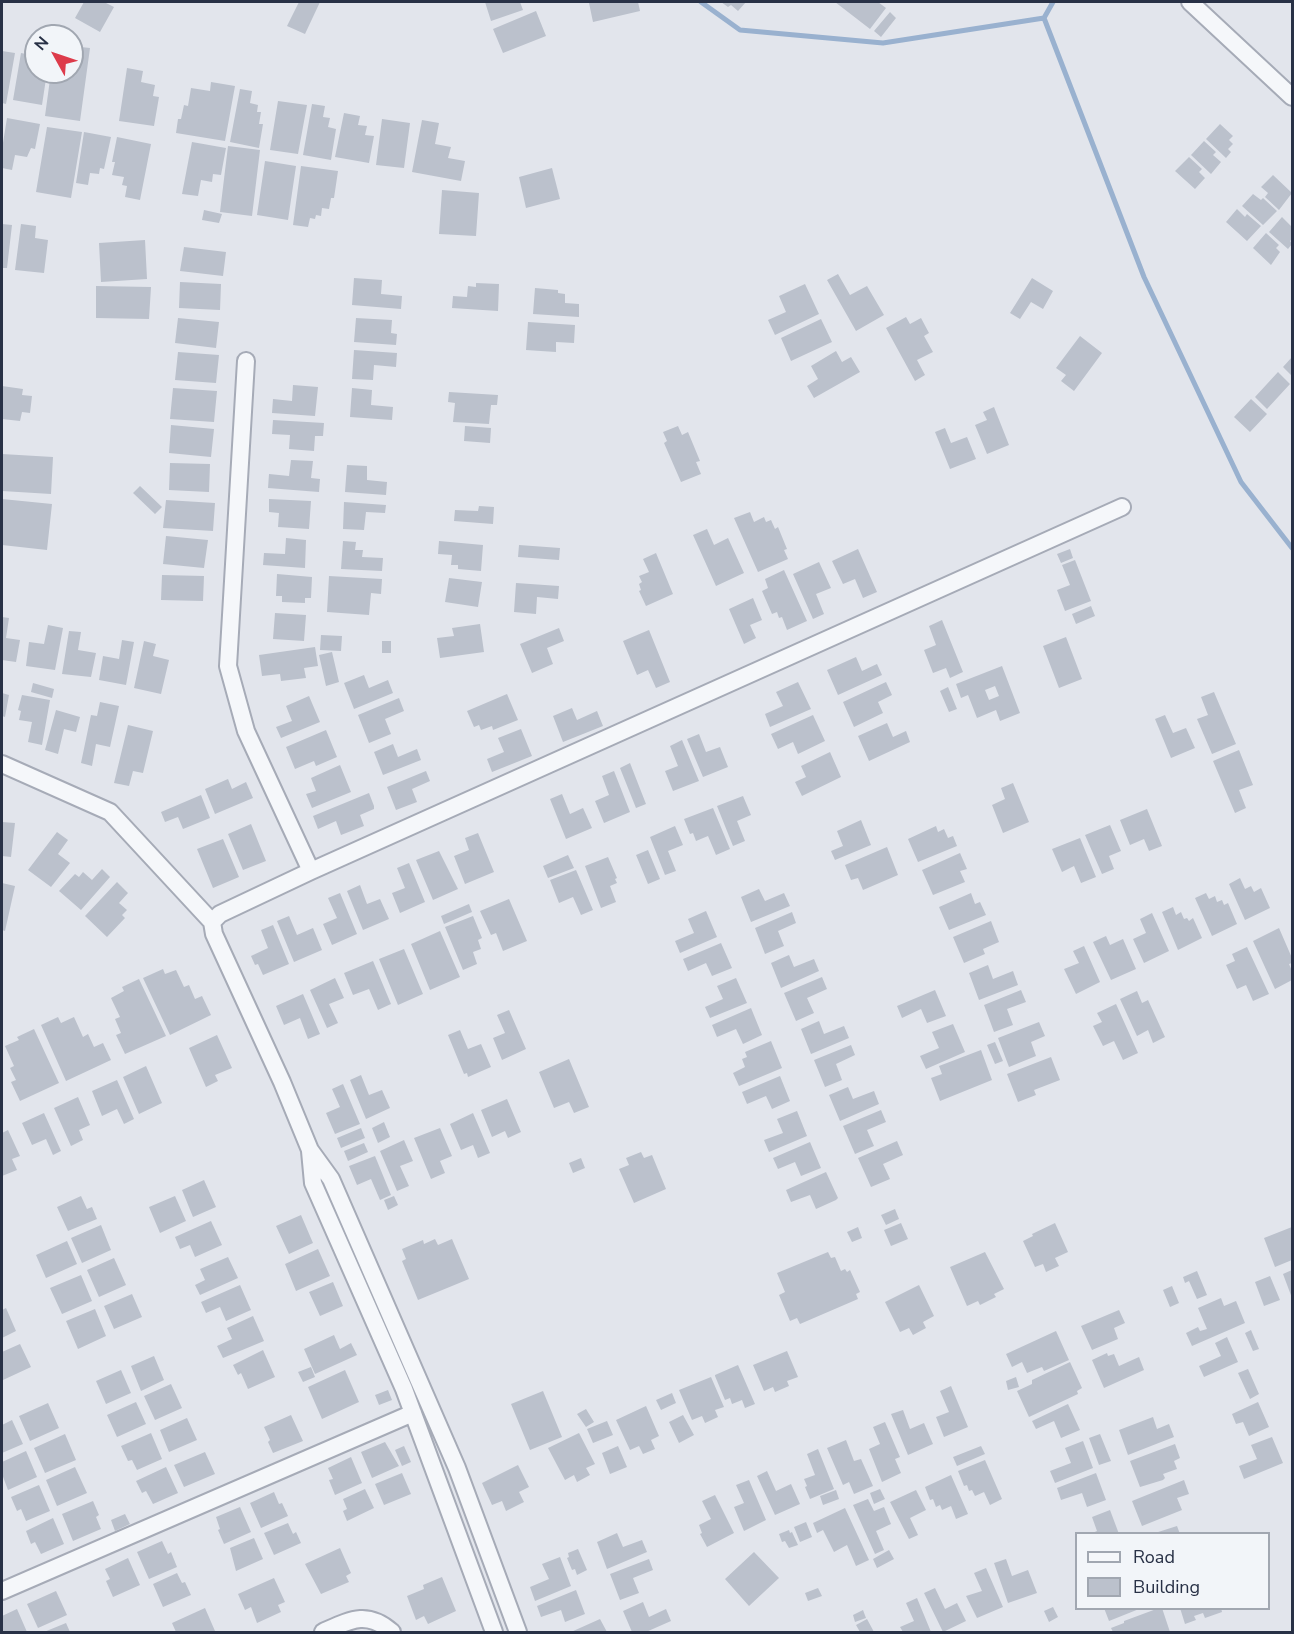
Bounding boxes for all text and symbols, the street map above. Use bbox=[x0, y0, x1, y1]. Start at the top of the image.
north arrow bbox=[24, 24, 84, 84]
text: N bbox=[29, 32, 54, 55]
legend bbox=[1075, 1532, 1270, 1610]
text: Road bbox=[1133, 1545, 1175, 1569]
text: Building bbox=[1133, 1575, 1200, 1599]

